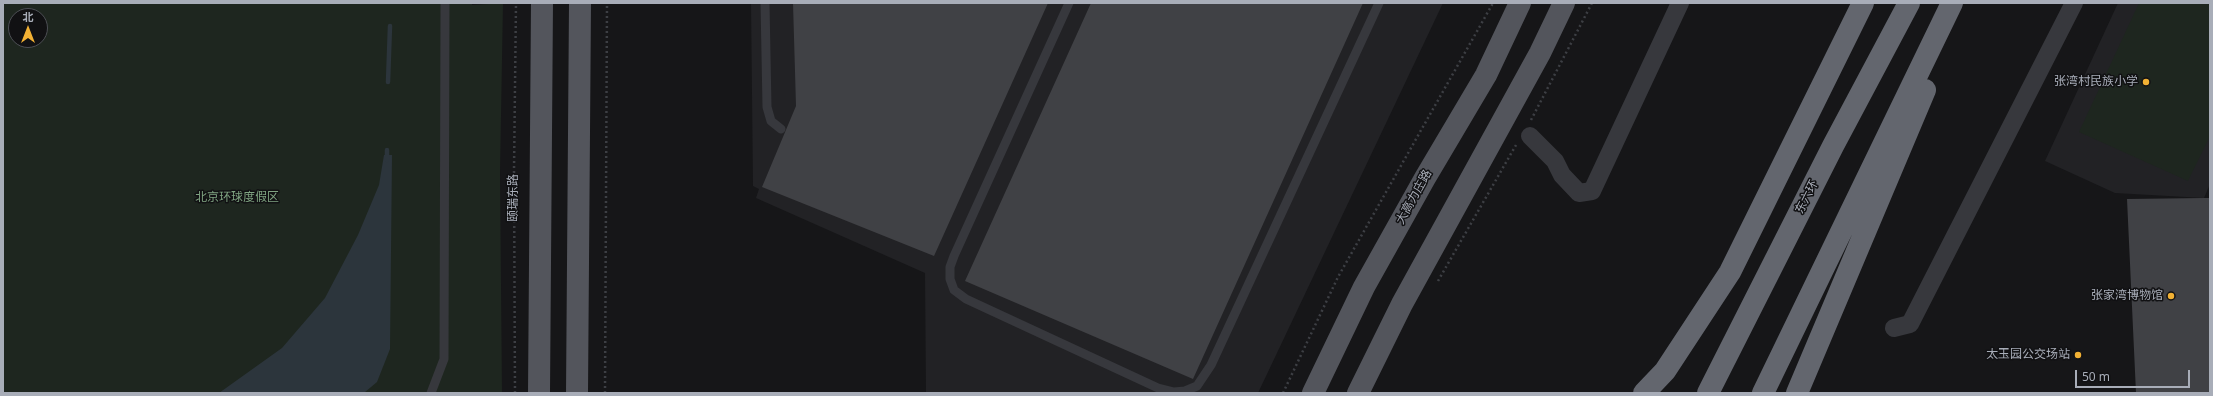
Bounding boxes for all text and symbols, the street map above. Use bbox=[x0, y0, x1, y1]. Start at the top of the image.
north arrow bbox=[8, 8, 48, 48]
text: 北 bbox=[23, 9, 34, 24]
place label: 张湾村民族小学 bbox=[2054, 75, 2138, 89]
marker: 张湾村民族小学 bbox=[2141, 77, 2151, 87]
street label: 大高力庄路 bbox=[1393, 167, 1435, 227]
street label: 颐瑞东路 bbox=[507, 174, 521, 222]
street label: 东六环 bbox=[1792, 178, 1822, 216]
park label: 北京环球度假区 bbox=[195, 191, 279, 205]
place label: 张家湾博物馆 bbox=[2091, 289, 2163, 303]
marker: 张家湾博物馆 bbox=[2166, 291, 2176, 301]
place label: 太玉园公交场站 bbox=[1986, 348, 2070, 362]
marker: 太玉园公交场站 bbox=[2073, 350, 2083, 360]
scale bar bbox=[2077, 362, 2192, 388]
text: 50 m bbox=[2082, 368, 2110, 385]

